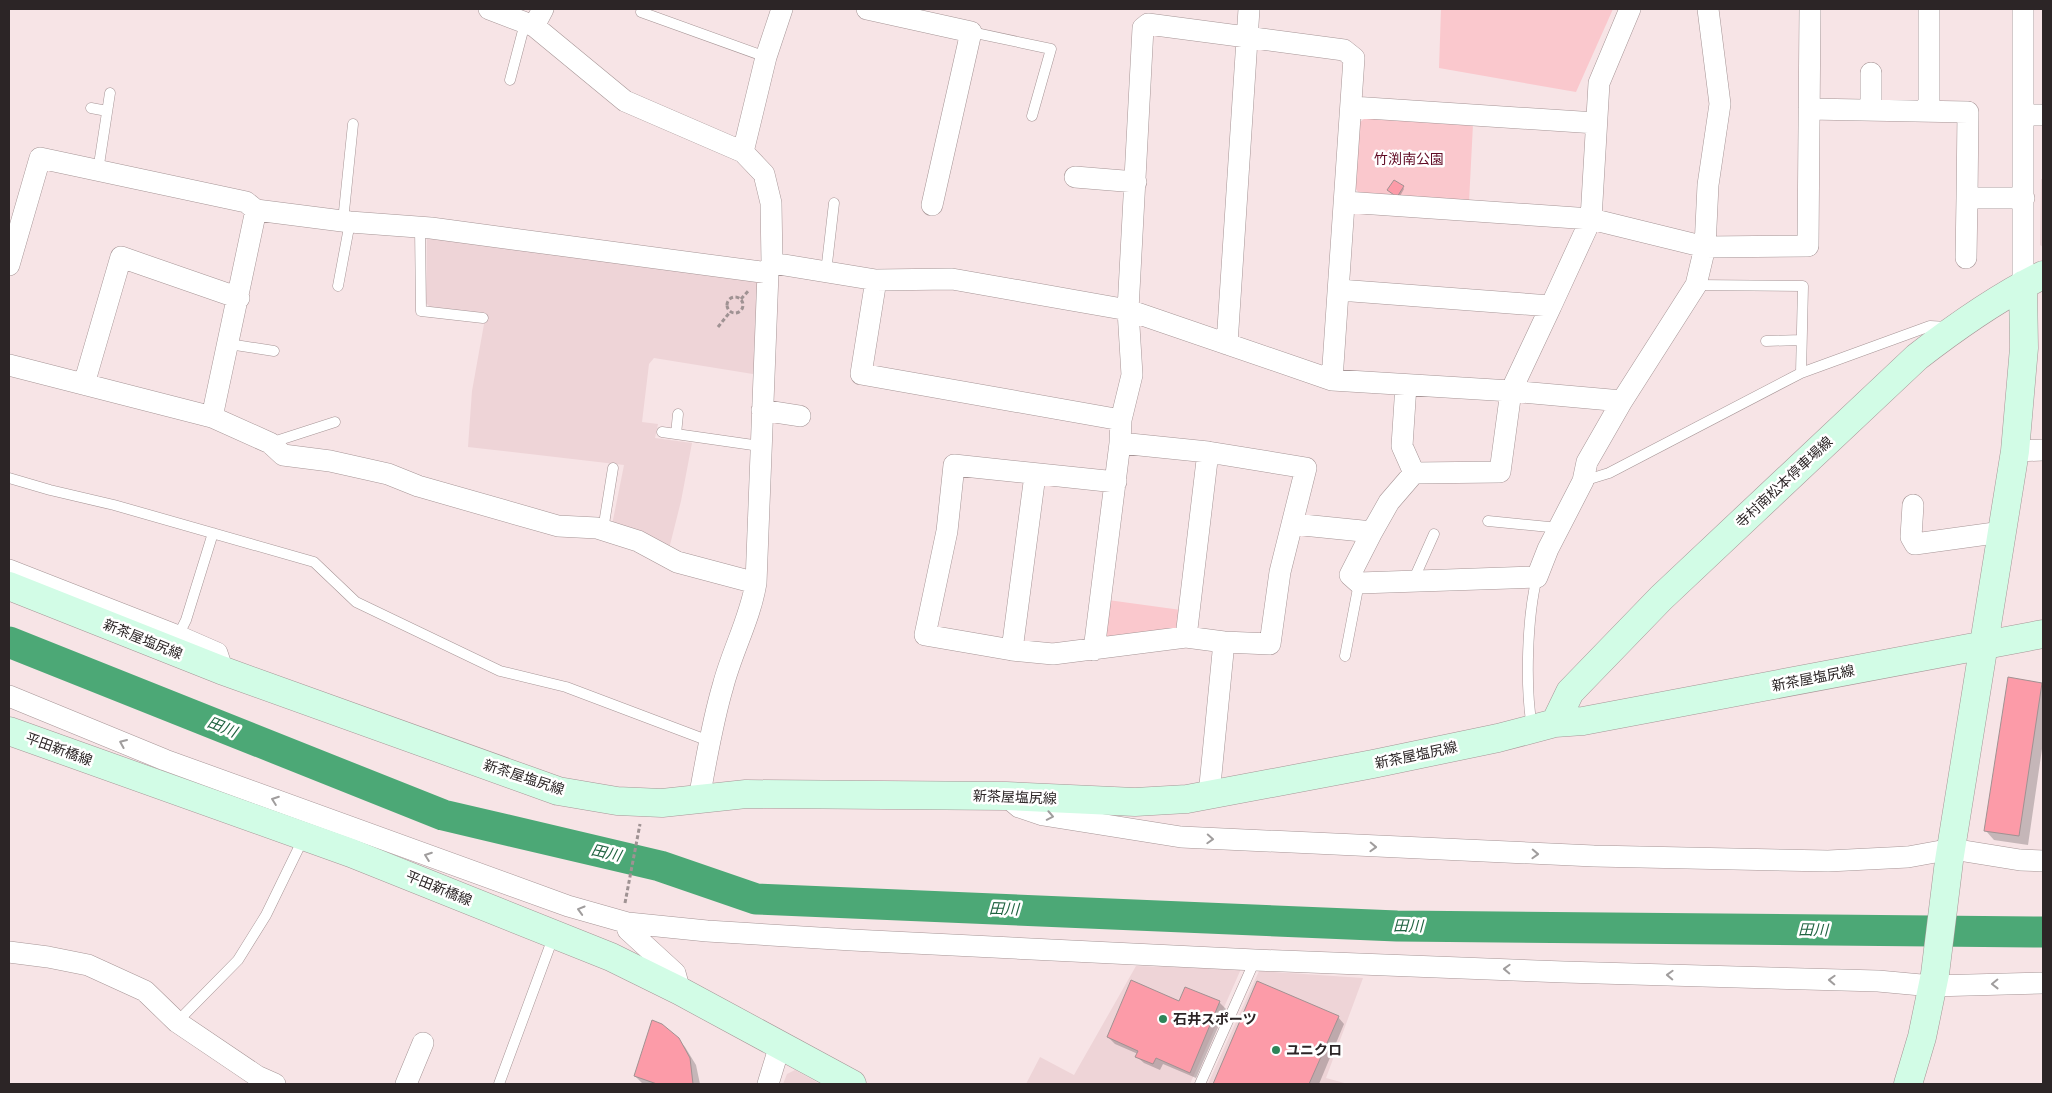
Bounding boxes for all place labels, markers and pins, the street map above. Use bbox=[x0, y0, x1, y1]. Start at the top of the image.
place label: 石井スポーツ bbox=[1173, 1010, 1257, 1029]
marker: 石井スポーツ bbox=[1157, 1013, 1169, 1025]
place label: ユニクロ bbox=[1286, 1041, 1342, 1060]
marker: ユニクロ bbox=[1270, 1044, 1282, 1056]

